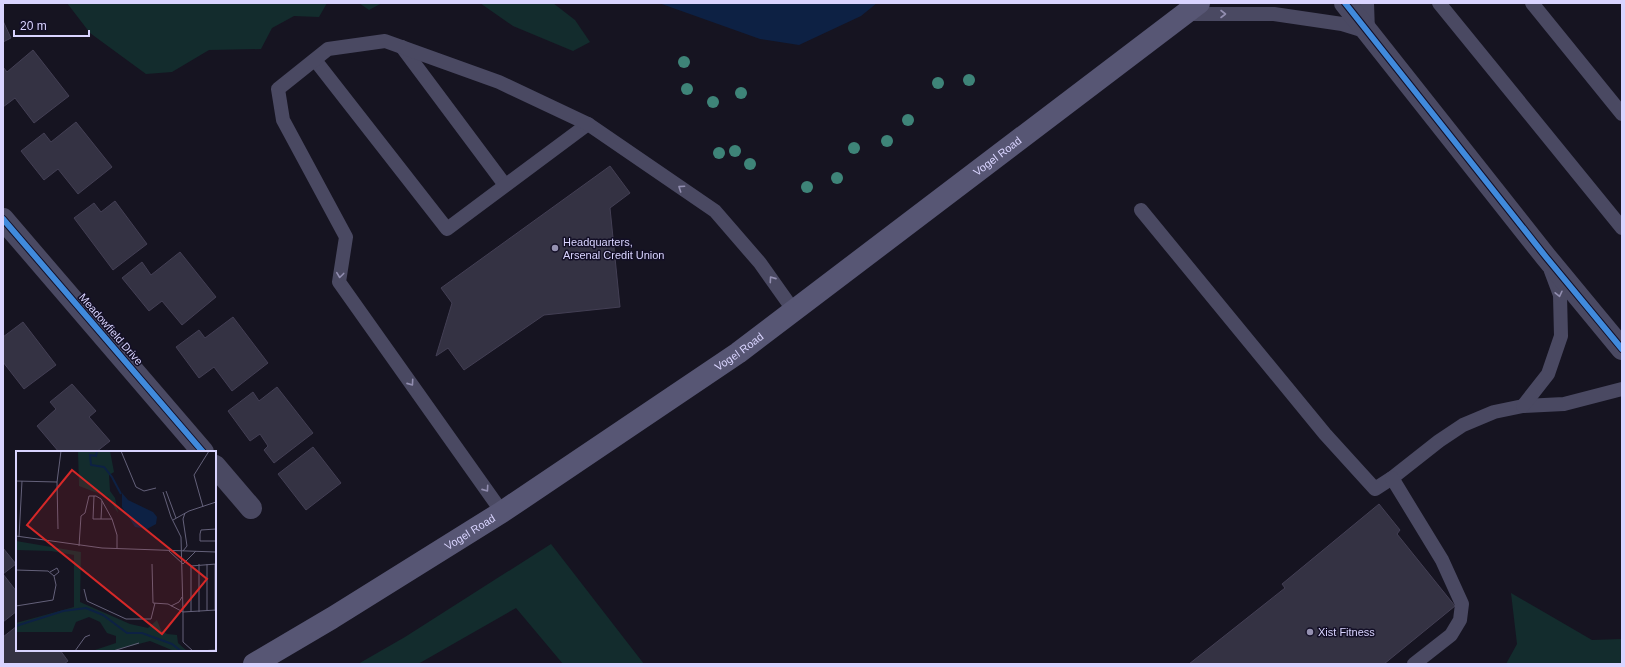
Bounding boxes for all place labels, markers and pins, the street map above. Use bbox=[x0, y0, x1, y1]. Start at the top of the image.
place label: Headquarters, Arsenal Credit Union bbox=[563, 236, 665, 261]
marker: Headquarters, Arsenal Credit Union bbox=[550, 243, 560, 253]
place label: Xist Fitness bbox=[1318, 626, 1375, 638]
marker: Xist Fitness bbox=[1305, 627, 1315, 637]

